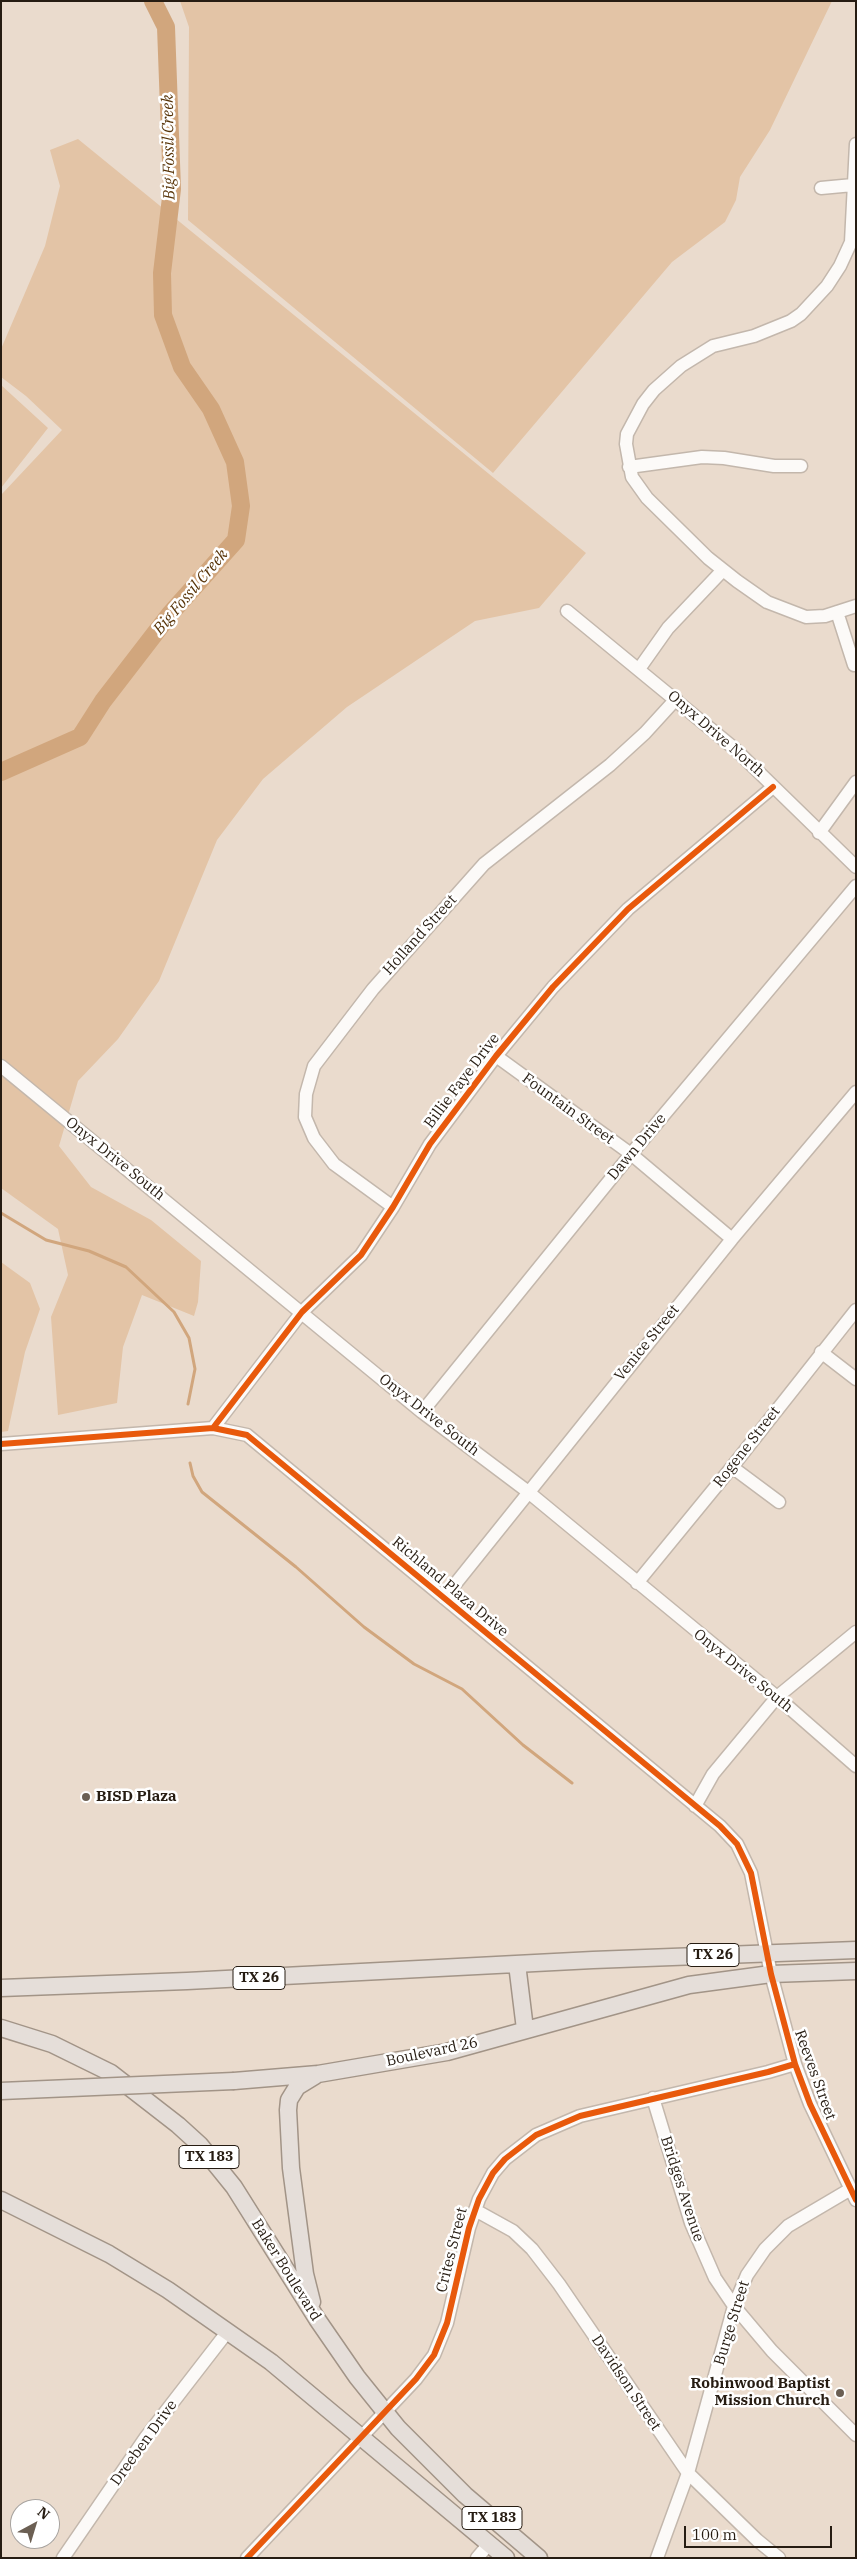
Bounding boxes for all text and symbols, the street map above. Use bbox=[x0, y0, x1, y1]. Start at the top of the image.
water label: Big Fossil Creek bbox=[158, 94, 180, 200]
water label: Big Fossil Creek bbox=[150, 545, 232, 639]
street label: Onyx Drive North bbox=[664, 687, 768, 781]
street label: Holland Street bbox=[379, 891, 461, 979]
street label: Billie Faye Drive bbox=[420, 1030, 504, 1132]
street label: Fountain Street bbox=[518, 1070, 618, 1148]
street label: Dawn Drive bbox=[604, 1110, 670, 1184]
street label: Onyx Drive South bbox=[62, 1113, 168, 1205]
street label: Venice Street bbox=[611, 1301, 683, 1385]
street label: Onyx Drive South bbox=[375, 1370, 483, 1460]
street label: Rogene Street bbox=[710, 1403, 784, 1491]
street label: Richland Plaza Drive bbox=[388, 1533, 512, 1641]
street label: Onyx Drive South bbox=[690, 1625, 796, 1717]
place label: BISD Plaza bbox=[96, 1788, 177, 1806]
marker: BISD Plaza bbox=[80, 1791, 92, 1803]
road number: TX 26 bbox=[687, 1944, 739, 1966]
road number: TX 26 bbox=[233, 1966, 285, 1990]
street label: Reeves Street bbox=[790, 2027, 840, 2123]
street label: Boulevard 26 bbox=[384, 2033, 480, 2071]
street label: Bridges Avenue bbox=[656, 2134, 708, 2244]
road number: TX 183 bbox=[179, 2146, 239, 2168]
street label: Crites Street bbox=[433, 2206, 471, 2294]
street label: Baker Boulevard bbox=[247, 2216, 325, 2324]
street label: Burge Street bbox=[711, 2279, 753, 2367]
street label: Davidson Street bbox=[587, 2332, 665, 2434]
place label: Robinwood Baptist Mission Church bbox=[691, 2375, 830, 2410]
marker: Robinwood Baptist Mission Church bbox=[834, 2387, 846, 2399]
street label: Dreeben Drive bbox=[107, 2397, 181, 2489]
north arrow bbox=[10, 2499, 60, 2549]
text: N bbox=[34, 2503, 54, 2524]
road number: TX 183 bbox=[462, 2506, 522, 2530]
scale bar bbox=[687, 2516, 834, 2548]
text: 100 m bbox=[692, 2525, 737, 2544]

